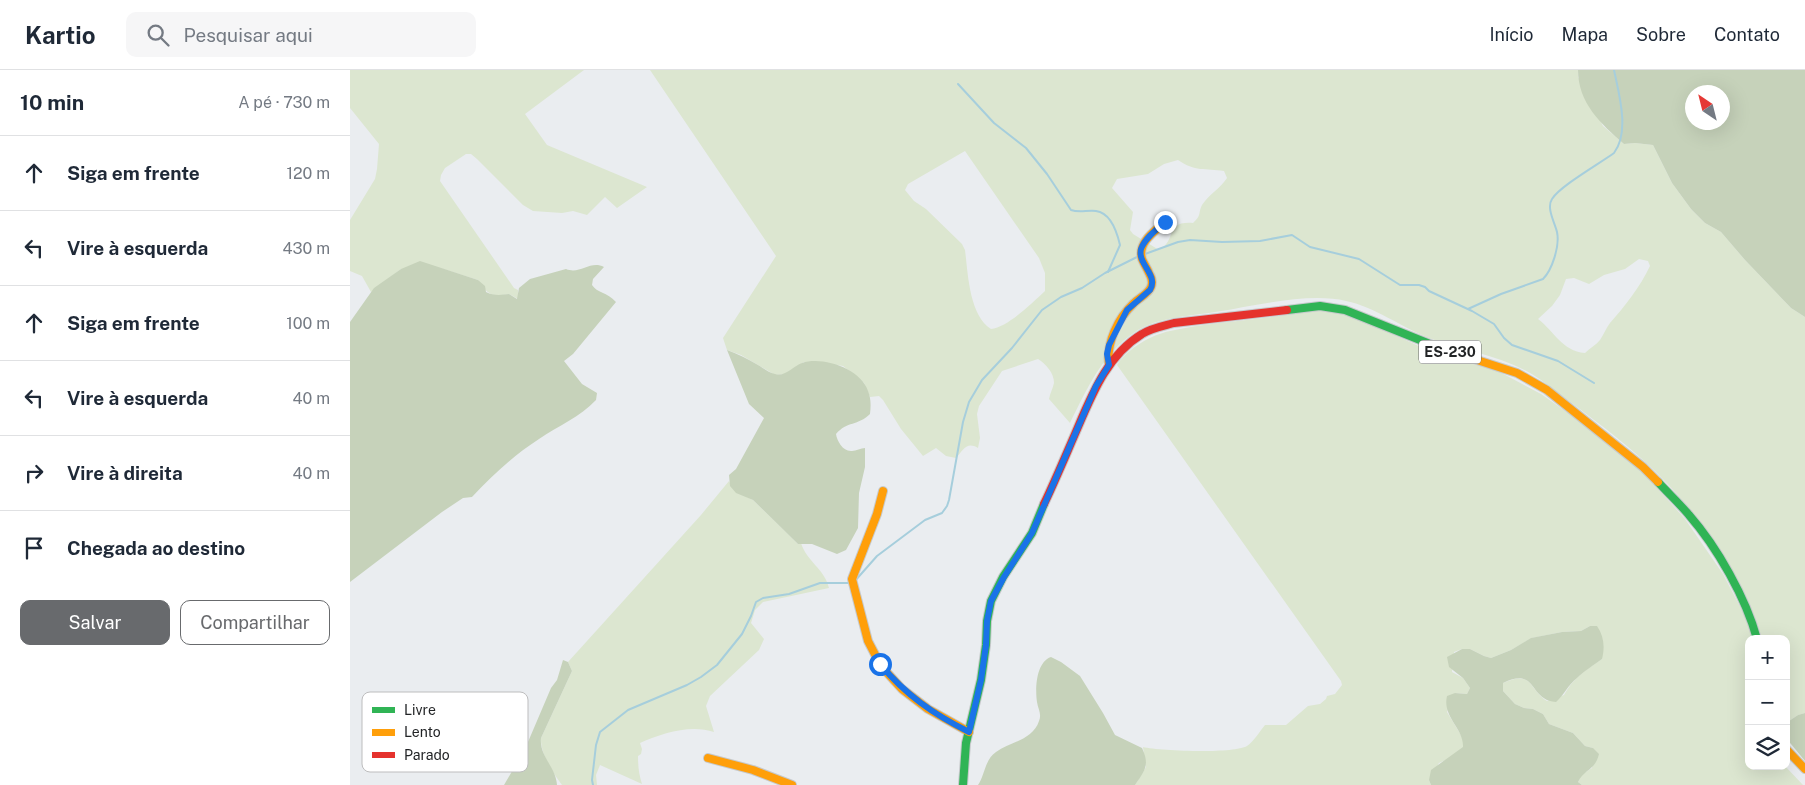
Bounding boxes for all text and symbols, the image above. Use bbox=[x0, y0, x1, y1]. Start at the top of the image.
search box bbox=[126, 12, 476, 57]
text: Kartio bbox=[25, 21, 96, 49]
icon: search bbox=[144, 21, 172, 49]
text: Pesquisar aqui bbox=[184, 24, 313, 46]
text: Início bbox=[1489, 24, 1534, 45]
text: Mapa bbox=[1562, 24, 1608, 45]
text: Sobre bbox=[1636, 24, 1686, 45]
text: Contato bbox=[1714, 24, 1780, 45]
north arrow bbox=[1685, 85, 1730, 130]
text: 10 min bbox=[20, 90, 84, 115]
text: A pé · 730 m bbox=[238, 93, 330, 112]
icon: ahead bbox=[20, 159, 48, 187]
text: Siga em frente bbox=[67, 162, 200, 184]
text: 120 m bbox=[286, 164, 330, 183]
route end bbox=[1154, 211, 1177, 234]
icon: left bbox=[20, 234, 48, 262]
text: Vire à esquerda bbox=[67, 237, 208, 259]
text: 430 m bbox=[282, 239, 330, 258]
icon: ahead bbox=[20, 309, 48, 337]
text: Siga em frente bbox=[67, 312, 200, 334]
text: 100 m bbox=[286, 314, 330, 333]
road number: ES-230 bbox=[1419, 340, 1481, 364]
icon: left bbox=[20, 384, 48, 412]
text: Vire à esquerda bbox=[67, 387, 208, 409]
text: 40 m bbox=[292, 389, 330, 408]
icon: right bbox=[20, 459, 48, 487]
text: Vire à direita bbox=[67, 462, 183, 484]
text: 40 m bbox=[292, 464, 330, 483]
icon: arrive bbox=[20, 534, 48, 562]
text: Chegada ao destino bbox=[67, 537, 245, 559]
button: Salvar bbox=[20, 600, 170, 645]
button: Compartilhar bbox=[180, 600, 330, 645]
map controls bbox=[1745, 635, 1790, 770]
button: + bbox=[1745, 635, 1790, 680]
route start bbox=[869, 653, 892, 676]
button: − bbox=[1745, 680, 1790, 725]
legend bbox=[362, 692, 528, 772]
text: Livre bbox=[404, 702, 436, 718]
text: Lento bbox=[404, 724, 441, 740]
button: layers bbox=[1745, 725, 1790, 770]
text: Parado bbox=[404, 747, 450, 763]

